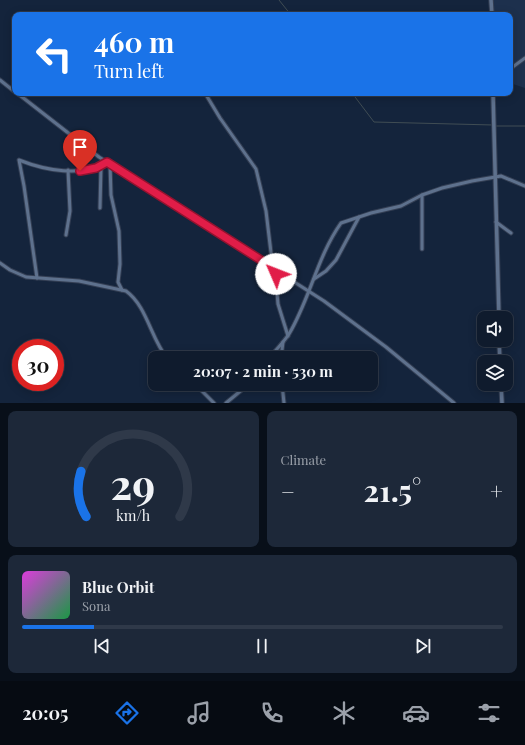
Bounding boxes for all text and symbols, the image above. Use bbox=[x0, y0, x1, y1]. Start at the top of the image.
text: 460 m bbox=[94, 23, 174, 60]
icon: left bbox=[28, 28, 80, 80]
text: Turn left bbox=[94, 59, 164, 83]
pin bbox=[63, 130, 97, 171]
icon: arrive bbox=[69, 136, 91, 158]
position arrow bbox=[255, 253, 297, 295]
map controls bbox=[477, 311, 513, 391]
button: sound bbox=[477, 311, 513, 347]
speed limit sign: 30 bbox=[12, 339, 64, 391]
button: layers bbox=[477, 355, 513, 391]
text: 20:07 · 2 min · 530 m bbox=[193, 361, 333, 381]
text: Climate bbox=[281, 451, 326, 468]
text: 29 bbox=[111, 455, 156, 510]
text: 21.5° bbox=[363, 470, 421, 510]
text: − bbox=[281, 476, 295, 506]
text: + bbox=[490, 476, 503, 506]
text: km/h bbox=[116, 506, 151, 525]
text: Blue Orbit bbox=[82, 577, 154, 597]
text: Sona bbox=[82, 597, 110, 614]
icon: previous bbox=[91, 635, 113, 657]
icon: pause bbox=[251, 635, 273, 657]
icon: next bbox=[412, 635, 434, 657]
icon: directions bbox=[113, 699, 141, 727]
icon: music bbox=[185, 699, 213, 727]
icon: phone bbox=[258, 699, 286, 727]
icon: climate bbox=[330, 699, 358, 727]
icon: car bbox=[402, 699, 430, 727]
icon: filters bbox=[475, 699, 503, 727]
text: 20:05 bbox=[22, 701, 68, 725]

